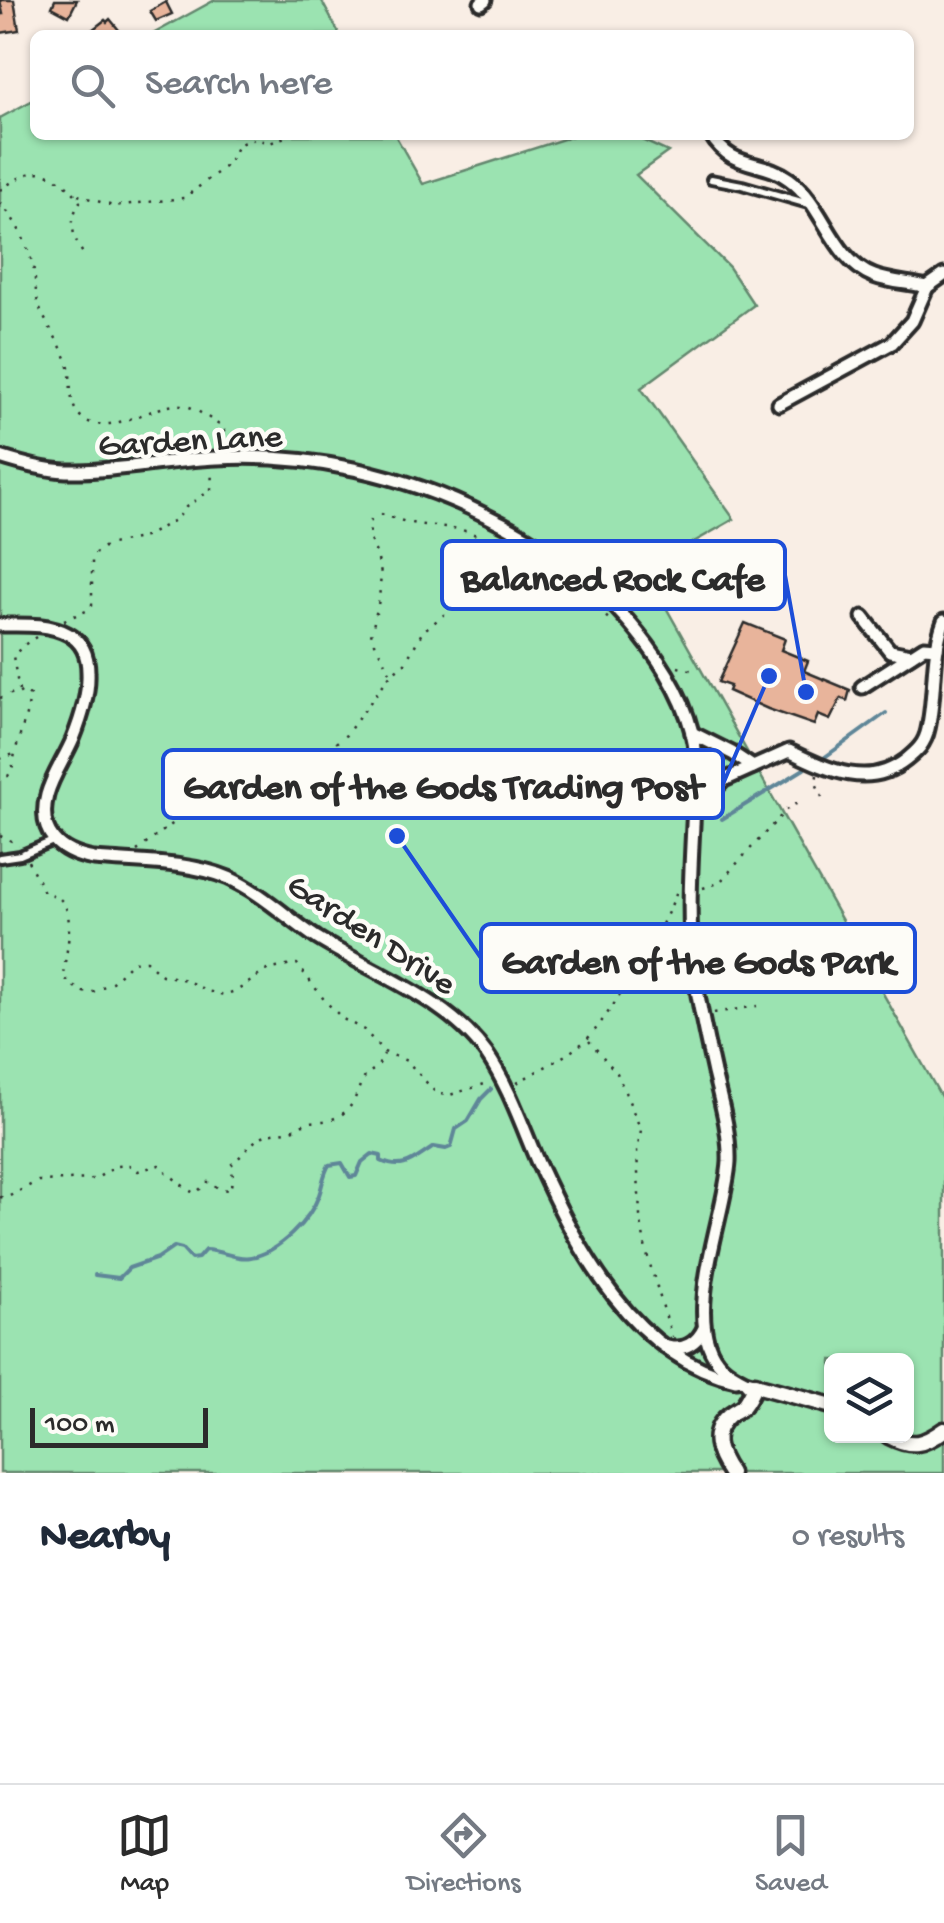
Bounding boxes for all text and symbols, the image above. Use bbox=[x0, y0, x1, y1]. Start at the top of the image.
search box bbox=[30, 30, 914, 140]
icon: search bbox=[65, 58, 120, 113]
text: Search here bbox=[145, 63, 332, 107]
street label: Garden Lane bbox=[97, 418, 284, 469]
callout: Balanced Rock Cafe bbox=[442, 541, 785, 609]
text: Balanced Rock Cafe bbox=[459, 560, 766, 604]
callout: Garden of the Gods Trading Post bbox=[163, 750, 723, 818]
text: Garden of the Gods Trading Post bbox=[183, 768, 706, 812]
street label: Garden Drive bbox=[278, 867, 463, 1007]
callout: Garden of the Gods Park bbox=[481, 924, 915, 992]
text: Garden of the Gods Park bbox=[501, 943, 899, 987]
map controls bbox=[824, 1353, 914, 1443]
button: layers bbox=[824, 1353, 914, 1443]
scale bar bbox=[30, 1403, 208, 1448]
text: 100 m bbox=[45, 1409, 115, 1442]
text: Nearby bbox=[40, 1514, 170, 1563]
text: 0 results bbox=[792, 1519, 904, 1557]
tab: Map bbox=[117, 1808, 172, 1901]
tab: Directions bbox=[407, 1808, 521, 1901]
tab: Saved bbox=[755, 1808, 827, 1901]

